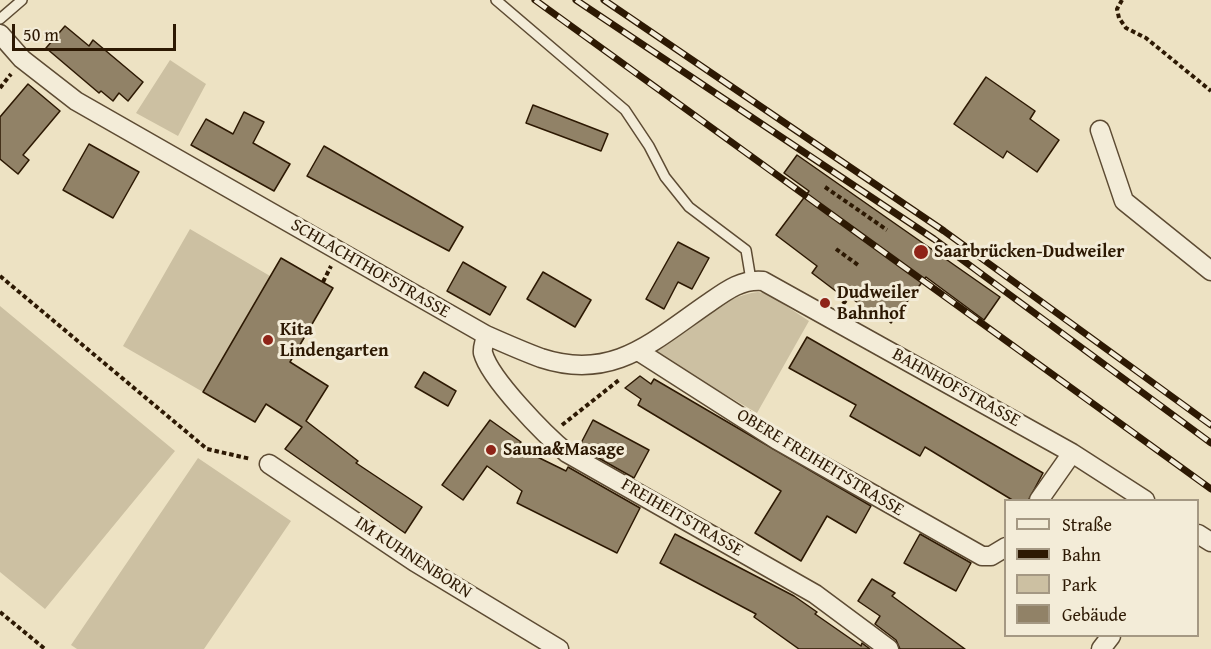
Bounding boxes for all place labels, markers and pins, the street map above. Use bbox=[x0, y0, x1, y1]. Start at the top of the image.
place label: Saarbrücken-Dudweiler bbox=[934, 241, 1125, 263]
marker: Saarbrücken-Dudweiler bbox=[912, 243, 930, 261]
place label: Dudweiler Bahnhof bbox=[837, 282, 919, 324]
marker: Dudweiler Bahnhof bbox=[818, 296, 832, 310]
place label: Kita Lindengarten bbox=[280, 319, 389, 362]
marker: Kita Lindengarten bbox=[261, 333, 275, 347]
place label: Sauna&Masage bbox=[503, 439, 624, 461]
marker: Sauna&Masage bbox=[484, 443, 498, 457]

